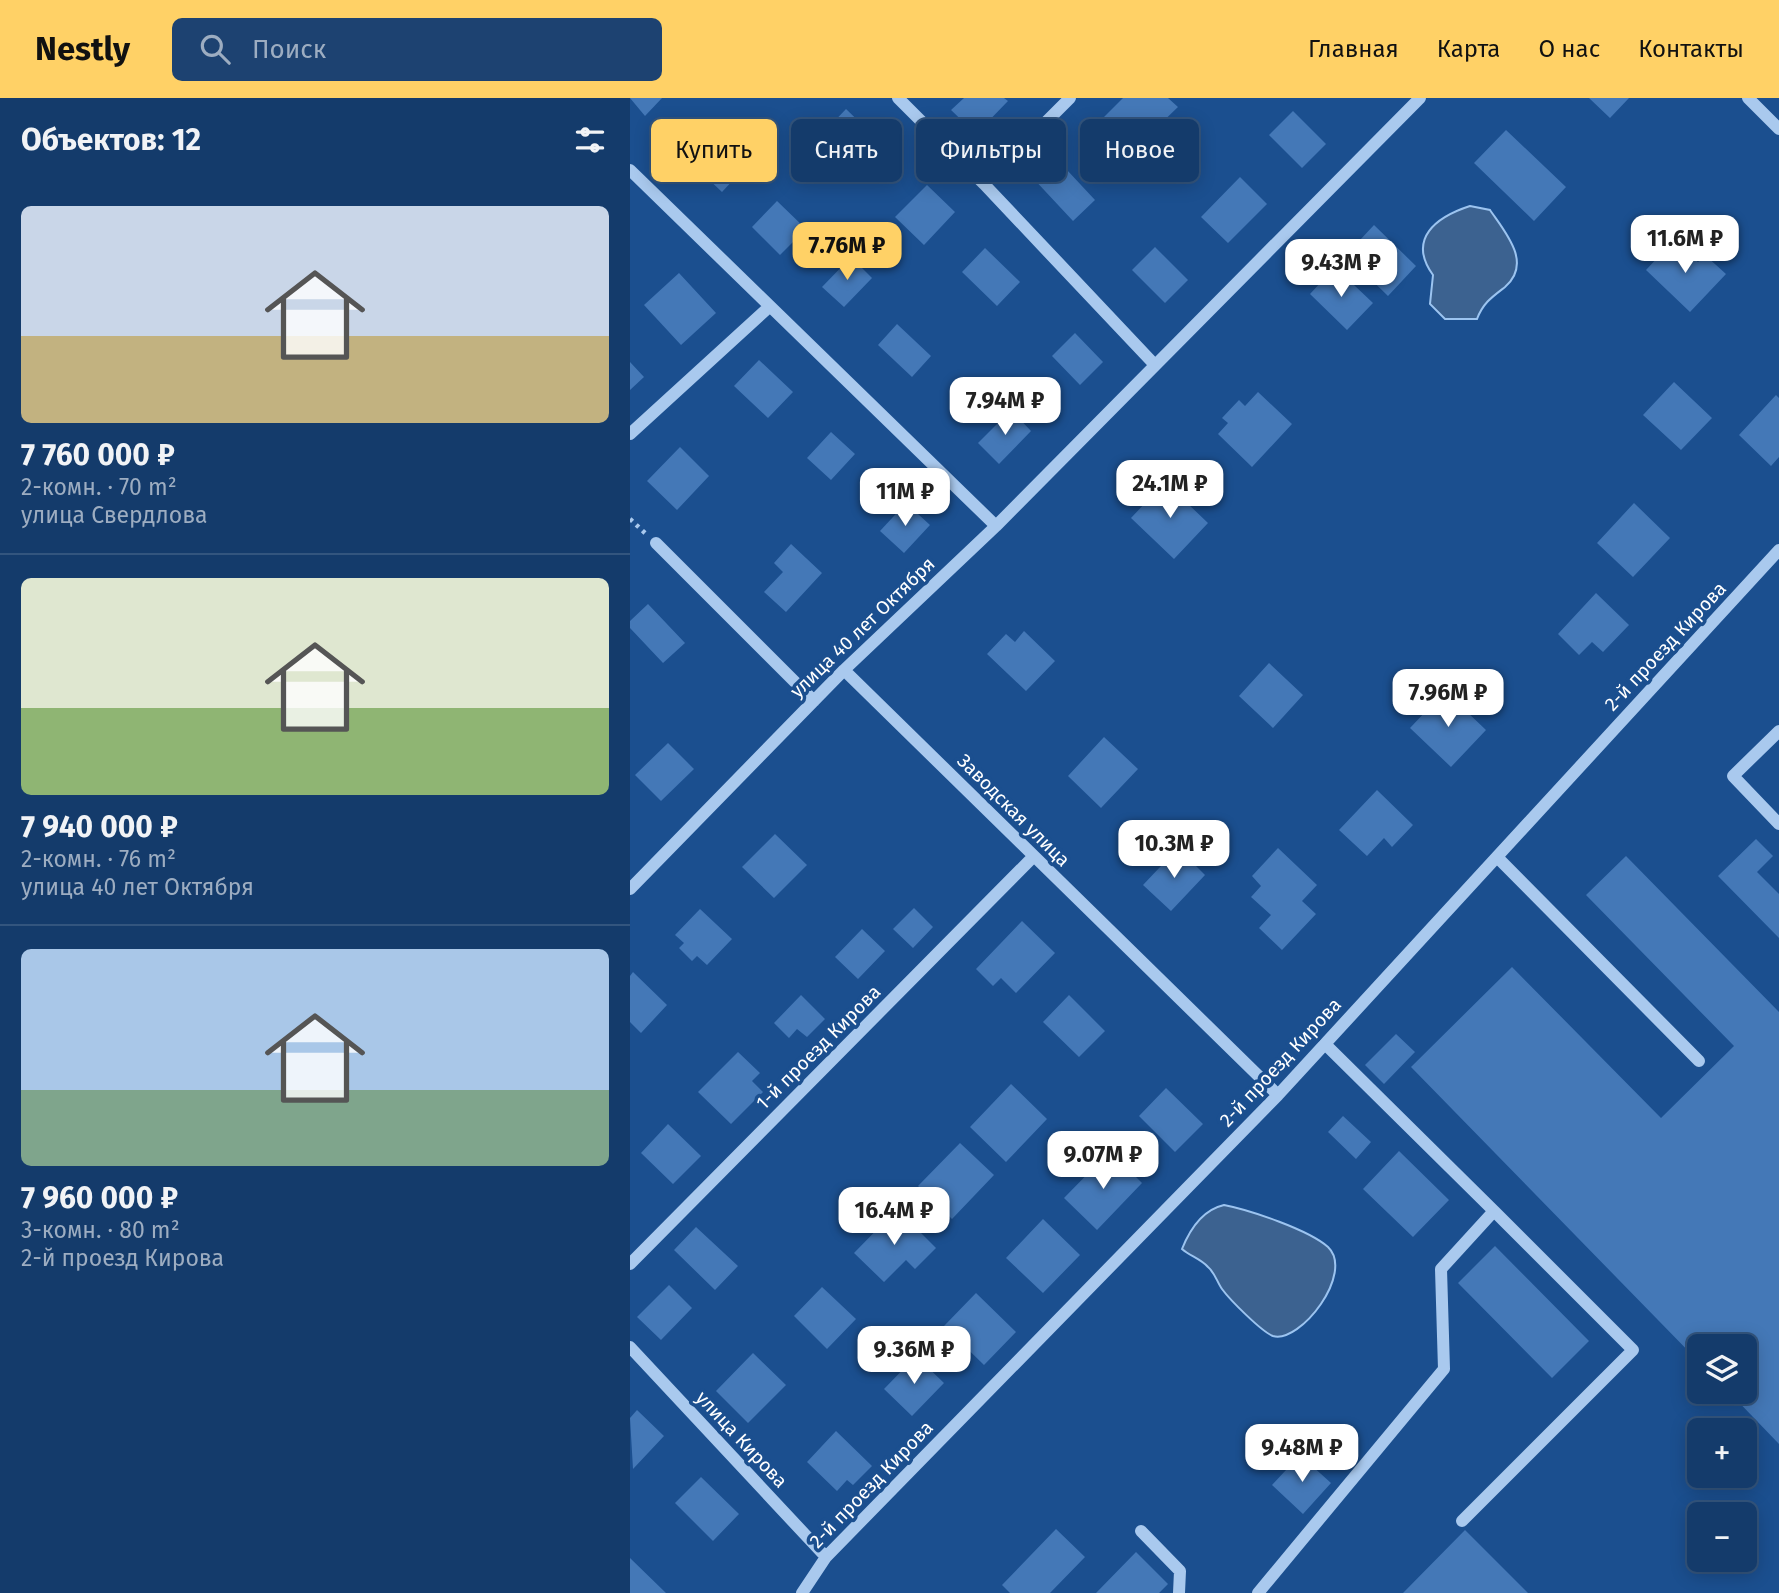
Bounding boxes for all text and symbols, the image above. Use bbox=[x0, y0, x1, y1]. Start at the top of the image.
search box bbox=[172, 18, 662, 81]
text: Nestly bbox=[35, 29, 130, 69]
icon: search bbox=[196, 30, 234, 68]
text: Поиск bbox=[252, 34, 326, 65]
text: Главная bbox=[1308, 35, 1399, 63]
text: Карта bbox=[1437, 35, 1500, 63]
text: О нас bbox=[1538, 35, 1600, 63]
text: Контакты bbox=[1638, 35, 1744, 63]
chip: Купить bbox=[651, 119, 777, 182]
chip: Снять bbox=[791, 119, 902, 182]
chip: Фильтры bbox=[916, 119, 1066, 182]
chip: Новое bbox=[1080, 119, 1199, 182]
icon: filters bbox=[571, 121, 609, 159]
text: Объектов: 12 bbox=[21, 122, 201, 158]
pin: 11.6M ₽ bbox=[1620, 216, 1750, 275]
pin: 7.76M ₽ bbox=[782, 222, 912, 282]
text: 11.6M ₽ bbox=[1647, 224, 1723, 252]
text: 7.76M ₽ bbox=[809, 231, 885, 259]
pin: 9.43M ₽ bbox=[1276, 240, 1406, 299]
text: 9.43M ₽ bbox=[1301, 248, 1381, 276]
icon: home bbox=[252, 252, 378, 378]
pin: 7.94M ₽ bbox=[940, 378, 1070, 437]
text: 7.94M ₽ bbox=[966, 386, 1044, 414]
text: 7 760 000 ₽ bbox=[21, 437, 175, 473]
pin: 24.1M ₽ bbox=[1105, 460, 1235, 520]
pin: 11M ₽ bbox=[856, 468, 954, 528]
text: 24.1M ₽ bbox=[1132, 469, 1208, 497]
text: 2-комн. · 70 m² bbox=[21, 473, 177, 501]
text: 11M ₽ bbox=[876, 477, 934, 505]
text: улица Свердлова bbox=[21, 501, 207, 529]
street label: улица 40 лет Октября bbox=[785, 552, 940, 702]
street label: 2-й проезд Кирова bbox=[1600, 577, 1731, 716]
icon: home bbox=[252, 624, 378, 750]
pin: 7.96M ₽ bbox=[1383, 670, 1513, 729]
text: 7.96M ₽ bbox=[1409, 678, 1487, 706]
street label: Заводская улица bbox=[953, 749, 1075, 871]
text: 7 940 000 ₽ bbox=[21, 809, 178, 845]
pin: 10.3M ₽ bbox=[1109, 820, 1239, 880]
text: 10.3M ₽ bbox=[1134, 829, 1214, 857]
text: 2-комн. · 76 m² bbox=[21, 845, 176, 873]
text: улица 40 лет Октября bbox=[21, 873, 254, 901]
street label: 1-й проезд Кирова bbox=[751, 980, 885, 1114]
street label: 2-й проезд Кирова bbox=[1215, 993, 1346, 1132]
icon: home bbox=[252, 995, 378, 1121]
pin: 9.07M ₽ bbox=[1038, 1132, 1168, 1191]
text: 9.07M ₽ bbox=[1063, 1140, 1143, 1168]
text: 7 960 000 ₽ bbox=[21, 1180, 178, 1216]
pin: 16.4M ₽ bbox=[829, 1188, 959, 1247]
text: 16.4M ₽ bbox=[855, 1196, 933, 1224]
text: 3-комн. · 80 m² bbox=[21, 1216, 180, 1244]
text: 2-й проезд Кирова bbox=[21, 1244, 224, 1272]
pin: 9.36M ₽ bbox=[849, 1326, 979, 1386]
map controls bbox=[1687, 1334, 1757, 1572]
button: layers bbox=[1687, 1334, 1757, 1404]
text: 9.36M ₽ bbox=[874, 1335, 954, 1363]
street label: улица Кирова bbox=[691, 1386, 792, 1492]
street label: 2-й проезд Кирова bbox=[805, 1416, 938, 1553]
button: + bbox=[1687, 1418, 1757, 1488]
pin: 9.48M ₽ bbox=[1237, 1424, 1367, 1484]
text: 9.48M ₽ bbox=[1261, 1433, 1343, 1461]
button: − bbox=[1687, 1502, 1757, 1572]

